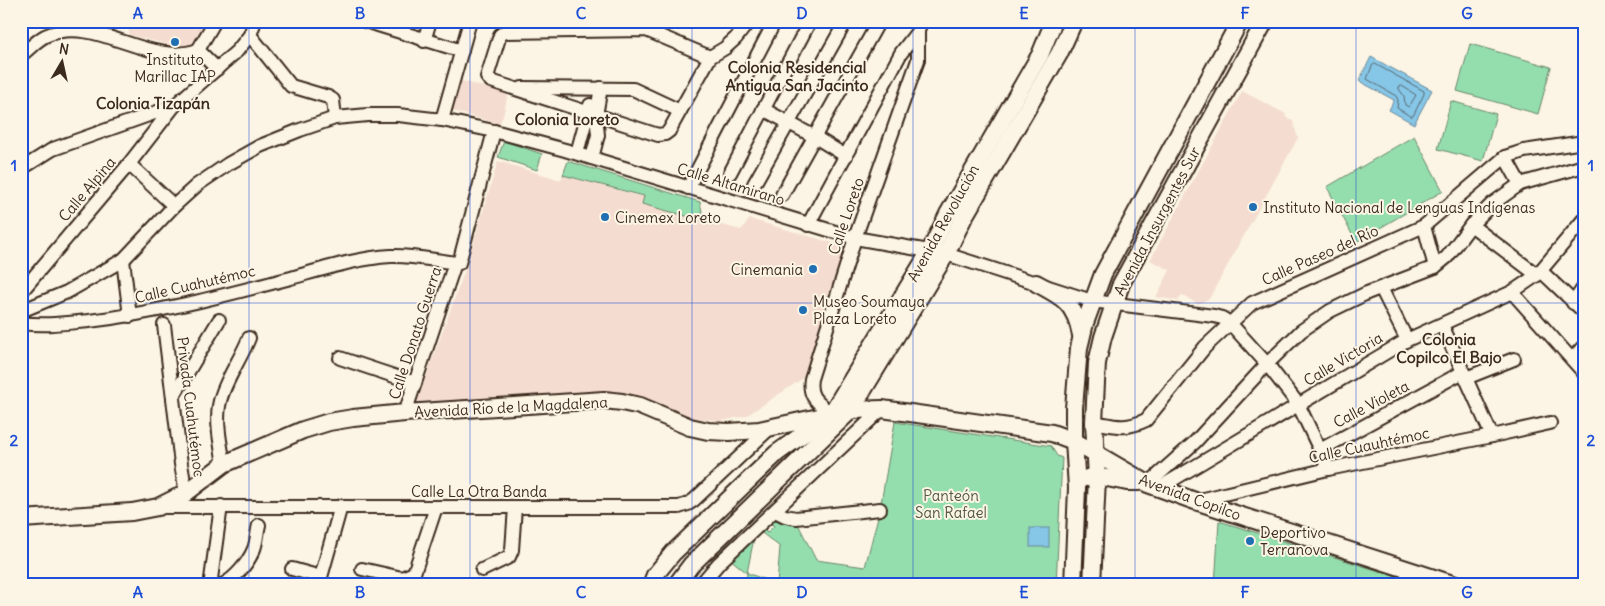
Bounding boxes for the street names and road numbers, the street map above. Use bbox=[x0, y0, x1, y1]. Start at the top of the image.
street label: Avenida Insurgentes Sur bbox=[1110, 143, 1204, 299]
street label: Calle Alpina bbox=[54, 152, 120, 225]
street label: Calle Altamirano bbox=[675, 159, 787, 209]
street label: Avenida Revolución bbox=[903, 161, 983, 285]
street label: Calle Loreto bbox=[824, 175, 868, 257]
street label: Calle Paseo del Río bbox=[1259, 221, 1381, 289]
street label: Calle Cuahutémoc bbox=[133, 261, 257, 307]
street label: Calle Donato Guerra bbox=[385, 264, 446, 402]
street label: Calle Victoria bbox=[1300, 328, 1386, 390]
street label: Privada Cuahutémoc bbox=[173, 336, 209, 479]
street label: Calle Violeta bbox=[1330, 376, 1412, 432]
street label: Avenida Río de la Magdalena bbox=[414, 392, 609, 422]
street label: Calle Cuauhtémoc bbox=[1307, 423, 1431, 467]
street label: Avenida Copilco bbox=[1136, 470, 1244, 524]
street label: Calle La Otra Banda bbox=[411, 482, 547, 501]

